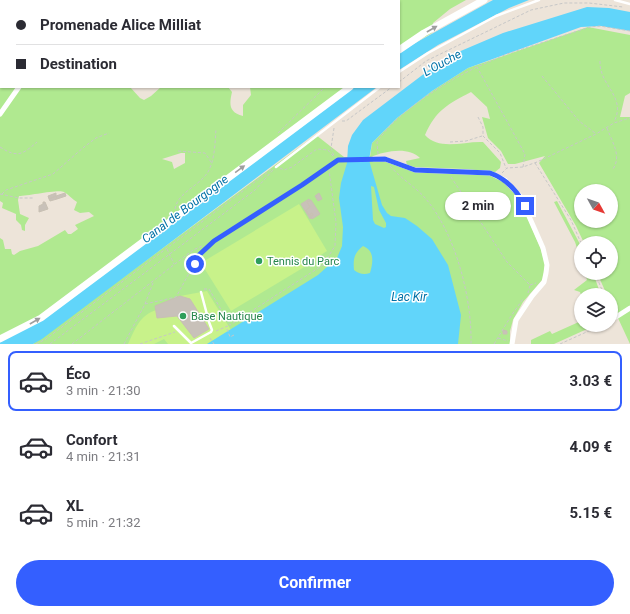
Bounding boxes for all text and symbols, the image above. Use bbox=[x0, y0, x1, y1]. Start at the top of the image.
text: Promenade Alice Milliat bbox=[40, 16, 201, 34]
one-way arrow bbox=[426, 25, 438, 32]
water label: L'Ouche bbox=[420, 47, 464, 79]
text: Destination bbox=[40, 55, 117, 73]
one-way arrow bbox=[235, 165, 245, 173]
water label: Canal de Bourgogne bbox=[139, 172, 231, 246]
north arrow bbox=[574, 184, 618, 228]
map controls bbox=[574, 184, 618, 332]
callout: 2 min bbox=[445, 192, 511, 220]
route end bbox=[516, 197, 534, 215]
text: 2 min bbox=[462, 198, 494, 213]
button: locate bbox=[574, 236, 618, 280]
route start bbox=[186, 255, 204, 273]
place label: Tennis du Parc bbox=[267, 255, 340, 268]
marker: Tennis du Parc bbox=[254, 256, 264, 266]
button: layers bbox=[574, 288, 618, 332]
water label: Lac Kir bbox=[391, 290, 428, 304]
place label: Base Nautique bbox=[191, 310, 263, 323]
marker: Base Nautique bbox=[178, 311, 188, 321]
one-way arrow bbox=[29, 318, 41, 325]
icon: car bbox=[18, 363, 54, 399]
text: Éco bbox=[66, 365, 91, 383]
text: 3.03 € bbox=[569, 372, 612, 390]
text: 3 min · 21:30 bbox=[66, 383, 141, 398]
icon: car bbox=[18, 429, 54, 465]
text: Confort bbox=[66, 431, 117, 449]
text: 4.09 € bbox=[569, 438, 612, 456]
text: 4 min · 21:31 bbox=[66, 449, 141, 464]
icon: car bbox=[18, 495, 54, 531]
text: XL bbox=[66, 497, 84, 515]
text: 5.15 € bbox=[569, 504, 612, 522]
text: 5 min · 21:32 bbox=[66, 515, 141, 530]
button: Confirmer bbox=[16, 560, 614, 606]

